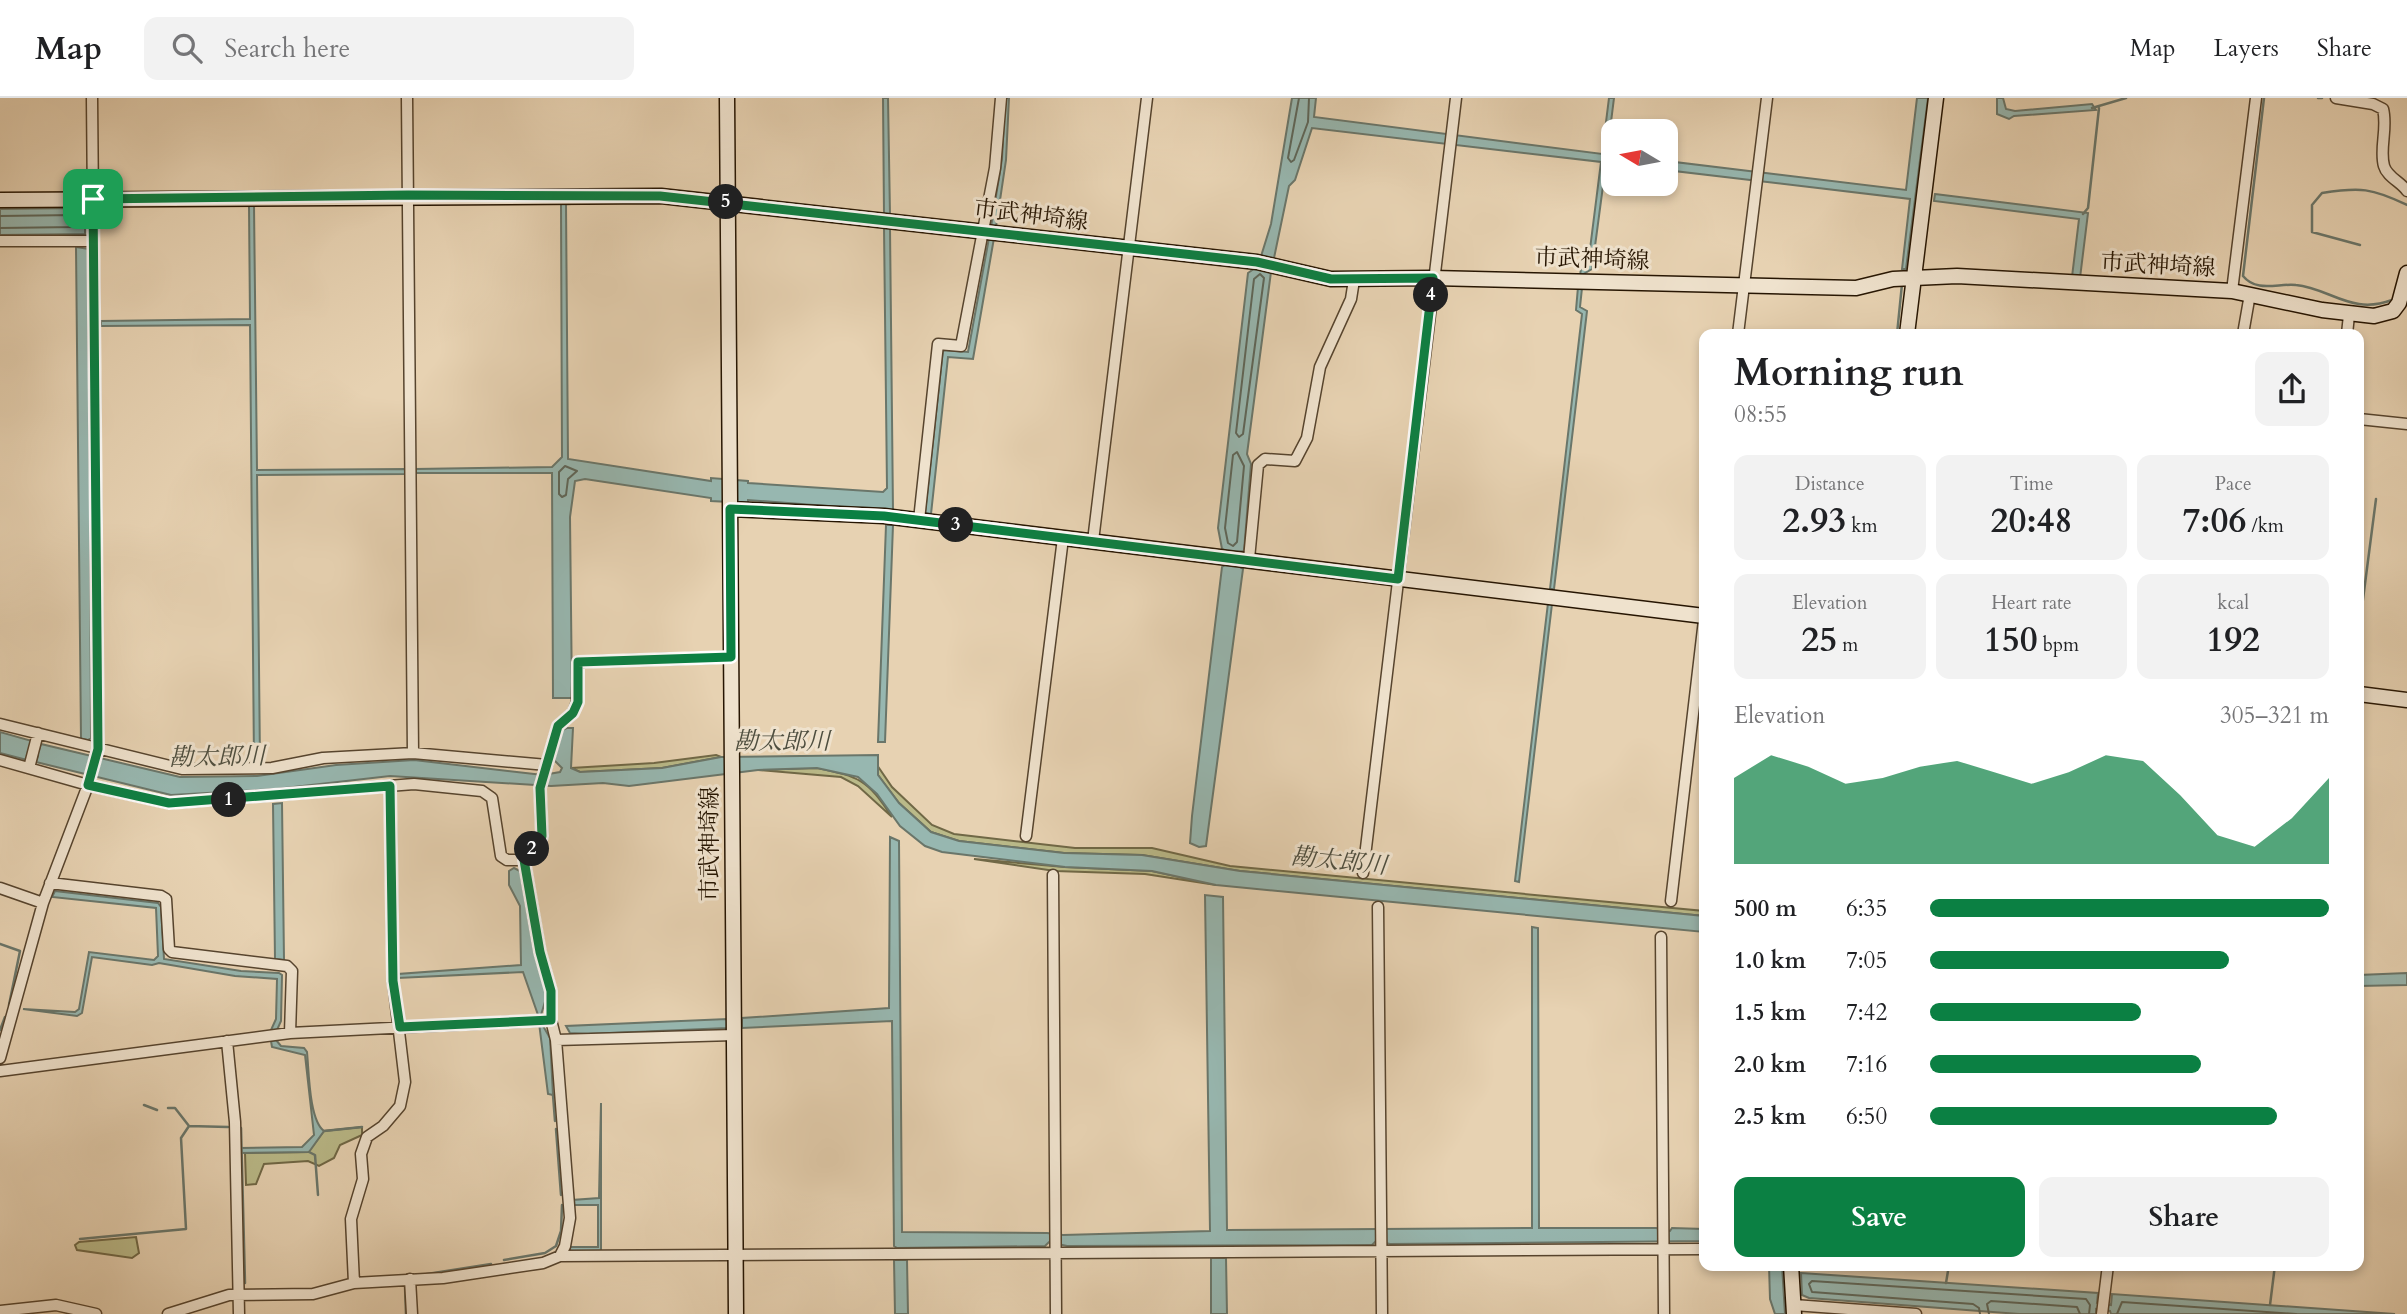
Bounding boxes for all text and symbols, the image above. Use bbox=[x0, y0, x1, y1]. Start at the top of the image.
search box bbox=[144, 17, 634, 80]
text: Map bbox=[35, 26, 102, 71]
icon: search bbox=[168, 29, 206, 67]
text: Search here bbox=[224, 31, 350, 66]
text: Map bbox=[2130, 32, 2176, 65]
text: Layers bbox=[2214, 32, 2279, 65]
text: Share bbox=[2317, 32, 2372, 65]
north arrow bbox=[1601, 119, 1678, 196]
map controls bbox=[1601, 119, 1678, 196]
pin bbox=[63, 169, 123, 229]
icon: arrive bbox=[74, 180, 112, 218]
pin: 5 bbox=[708, 184, 744, 220]
text: 5 bbox=[721, 188, 730, 214]
street label: 市武神埼線 bbox=[972, 193, 1090, 237]
street label: 市武神埼線 bbox=[1534, 242, 1650, 276]
street label: 市武神埼線 bbox=[2100, 247, 2216, 283]
pin: 4 bbox=[1414, 278, 1448, 312]
text: 4 bbox=[1426, 281, 1435, 307]
text: Morning run bbox=[1734, 347, 1964, 399]
button: share bbox=[2255, 352, 2329, 426]
text: 08:55 bbox=[1734, 399, 1787, 430]
text: Distance bbox=[1795, 471, 1865, 497]
text: Time bbox=[2010, 471, 2053, 497]
text: Pace bbox=[2215, 471, 2252, 497]
text: 2.93 bbox=[1782, 497, 1846, 545]
text: 20:48 bbox=[1991, 497, 2072, 545]
text: 7:06 bbox=[2182, 497, 2246, 545]
pin: 3 bbox=[939, 508, 974, 542]
text: 3 bbox=[951, 511, 960, 537]
text: km bbox=[1846, 513, 1877, 539]
text: /km bbox=[2246, 513, 2284, 539]
text: Elevation bbox=[1792, 590, 1868, 616]
text: Heart rate bbox=[1991, 590, 2072, 616]
text: kcal bbox=[2217, 590, 2249, 616]
text: 25 bbox=[1801, 616, 1837, 664]
text: 150 bbox=[1984, 616, 2038, 664]
text: 192 bbox=[2206, 616, 2260, 664]
text: m bbox=[1837, 632, 1858, 658]
text: bpm bbox=[2038, 632, 2079, 658]
text: Elevation bbox=[1734, 700, 1825, 731]
text: 305–321 m bbox=[2220, 700, 2329, 731]
water label: 勘太郎川 bbox=[734, 725, 833, 758]
water label: 勘太郎川 bbox=[169, 740, 268, 774]
pin: 1 bbox=[212, 782, 246, 818]
text: 1 bbox=[224, 786, 233, 812]
street label: 市武神埼線 bbox=[694, 787, 725, 902]
pin: 2 bbox=[514, 832, 550, 866]
text: 2 bbox=[527, 835, 536, 861]
water label: 勘太郎川 bbox=[1290, 840, 1391, 883]
text: 500 m bbox=[1734, 893, 1797, 924]
text: 6:35 bbox=[1846, 893, 1887, 924]
text: 1.0 km bbox=[1734, 945, 1806, 976]
text: 7:05 bbox=[1846, 945, 1887, 976]
text: 1.5 km bbox=[1734, 997, 1806, 1028]
text: 7:42 bbox=[1846, 997, 1887, 1028]
text: 2.0 km bbox=[1734, 1049, 1806, 1080]
text: 7:16 bbox=[1846, 1049, 1887, 1080]
text: 2.5 km bbox=[1734, 1101, 1806, 1132]
text: 6:50 bbox=[1846, 1101, 1887, 1132]
button: Save bbox=[1734, 1177, 2025, 1257]
button: Share bbox=[2039, 1177, 2329, 1257]

